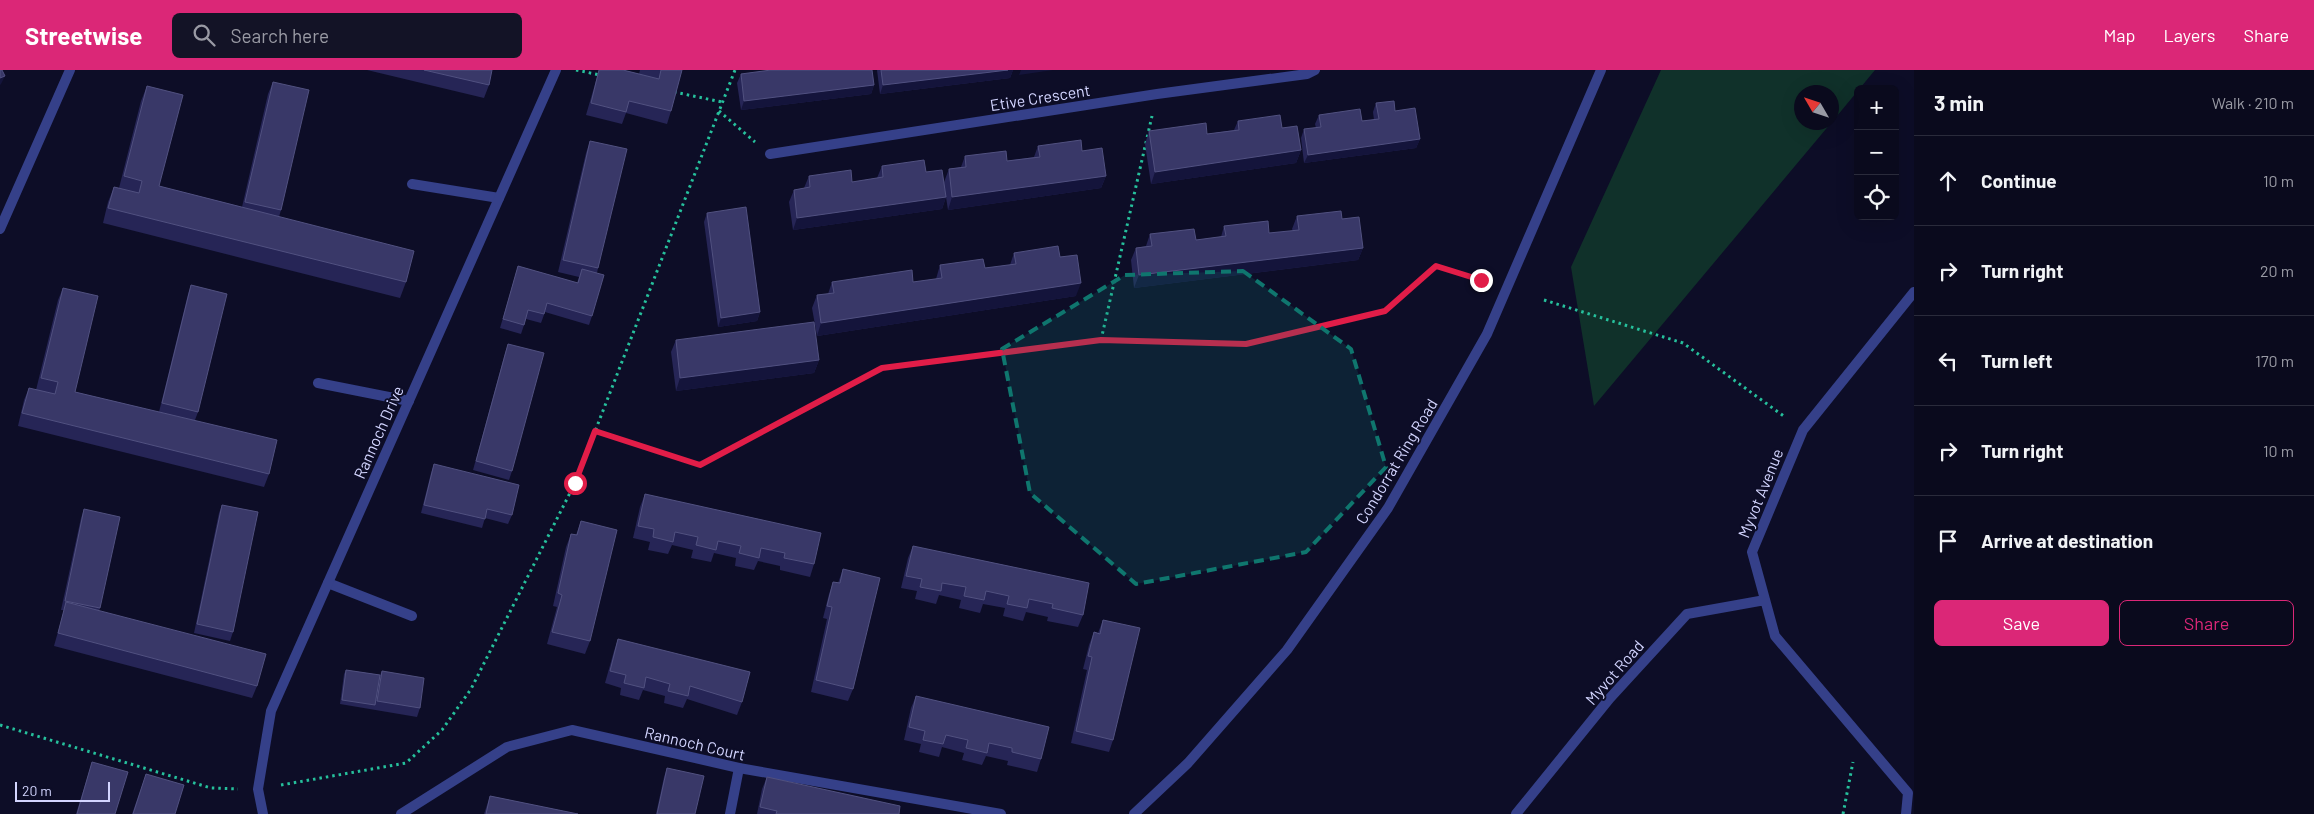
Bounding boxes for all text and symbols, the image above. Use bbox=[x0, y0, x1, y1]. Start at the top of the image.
search box bbox=[172, 13, 522, 58]
text: Streetwise bbox=[25, 21, 142, 50]
icon: search bbox=[190, 21, 218, 49]
text: Search here bbox=[230, 24, 329, 47]
text: Map bbox=[2103, 24, 2135, 46]
text: Layers bbox=[2163, 24, 2216, 46]
text: Share bbox=[2244, 24, 2289, 46]
street label: Etive Crescent bbox=[988, 80, 1092, 114]
north arrow bbox=[1794, 85, 1839, 130]
map controls bbox=[1854, 85, 1899, 220]
button: + bbox=[1854, 85, 1899, 130]
text: 3 min bbox=[1934, 90, 1984, 115]
text: Walk · 210 m bbox=[2212, 93, 2294, 112]
button: − bbox=[1854, 130, 1899, 175]
icon: ahead bbox=[1934, 167, 1962, 195]
text: Continue bbox=[1981, 169, 2057, 192]
text: 10 m bbox=[2263, 171, 2294, 190]
button: locate bbox=[1854, 175, 1899, 220]
icon: right bbox=[1934, 257, 1962, 285]
text: Turn right bbox=[1981, 259, 2063, 282]
text: 20 m bbox=[2260, 261, 2294, 280]
route end bbox=[1470, 269, 1493, 292]
icon: left bbox=[1934, 347, 1962, 375]
text: Turn left bbox=[1981, 349, 2052, 372]
text: 170 m bbox=[2255, 351, 2294, 370]
street label: Rannoch Drive bbox=[349, 383, 407, 481]
street label: Condorrat Ring Road bbox=[1351, 395, 1441, 527]
icon: right bbox=[1934, 437, 1962, 465]
text: Turn right bbox=[1981, 439, 2063, 462]
text: 10 m bbox=[2263, 441, 2294, 460]
street label: Myvot Avenue bbox=[1733, 446, 1787, 540]
route start bbox=[564, 472, 587, 495]
icon: arrive bbox=[1934, 527, 1962, 555]
text: Arrive at destination bbox=[1981, 529, 2153, 552]
button: Save bbox=[1934, 600, 2109, 646]
button: Share bbox=[2119, 600, 2294, 646]
street label: Myvot Road bbox=[1581, 636, 1647, 708]
street label: Rannoch Court bbox=[643, 722, 747, 764]
scale bar bbox=[15, 779, 110, 802]
text: 20 m bbox=[22, 782, 52, 799]

